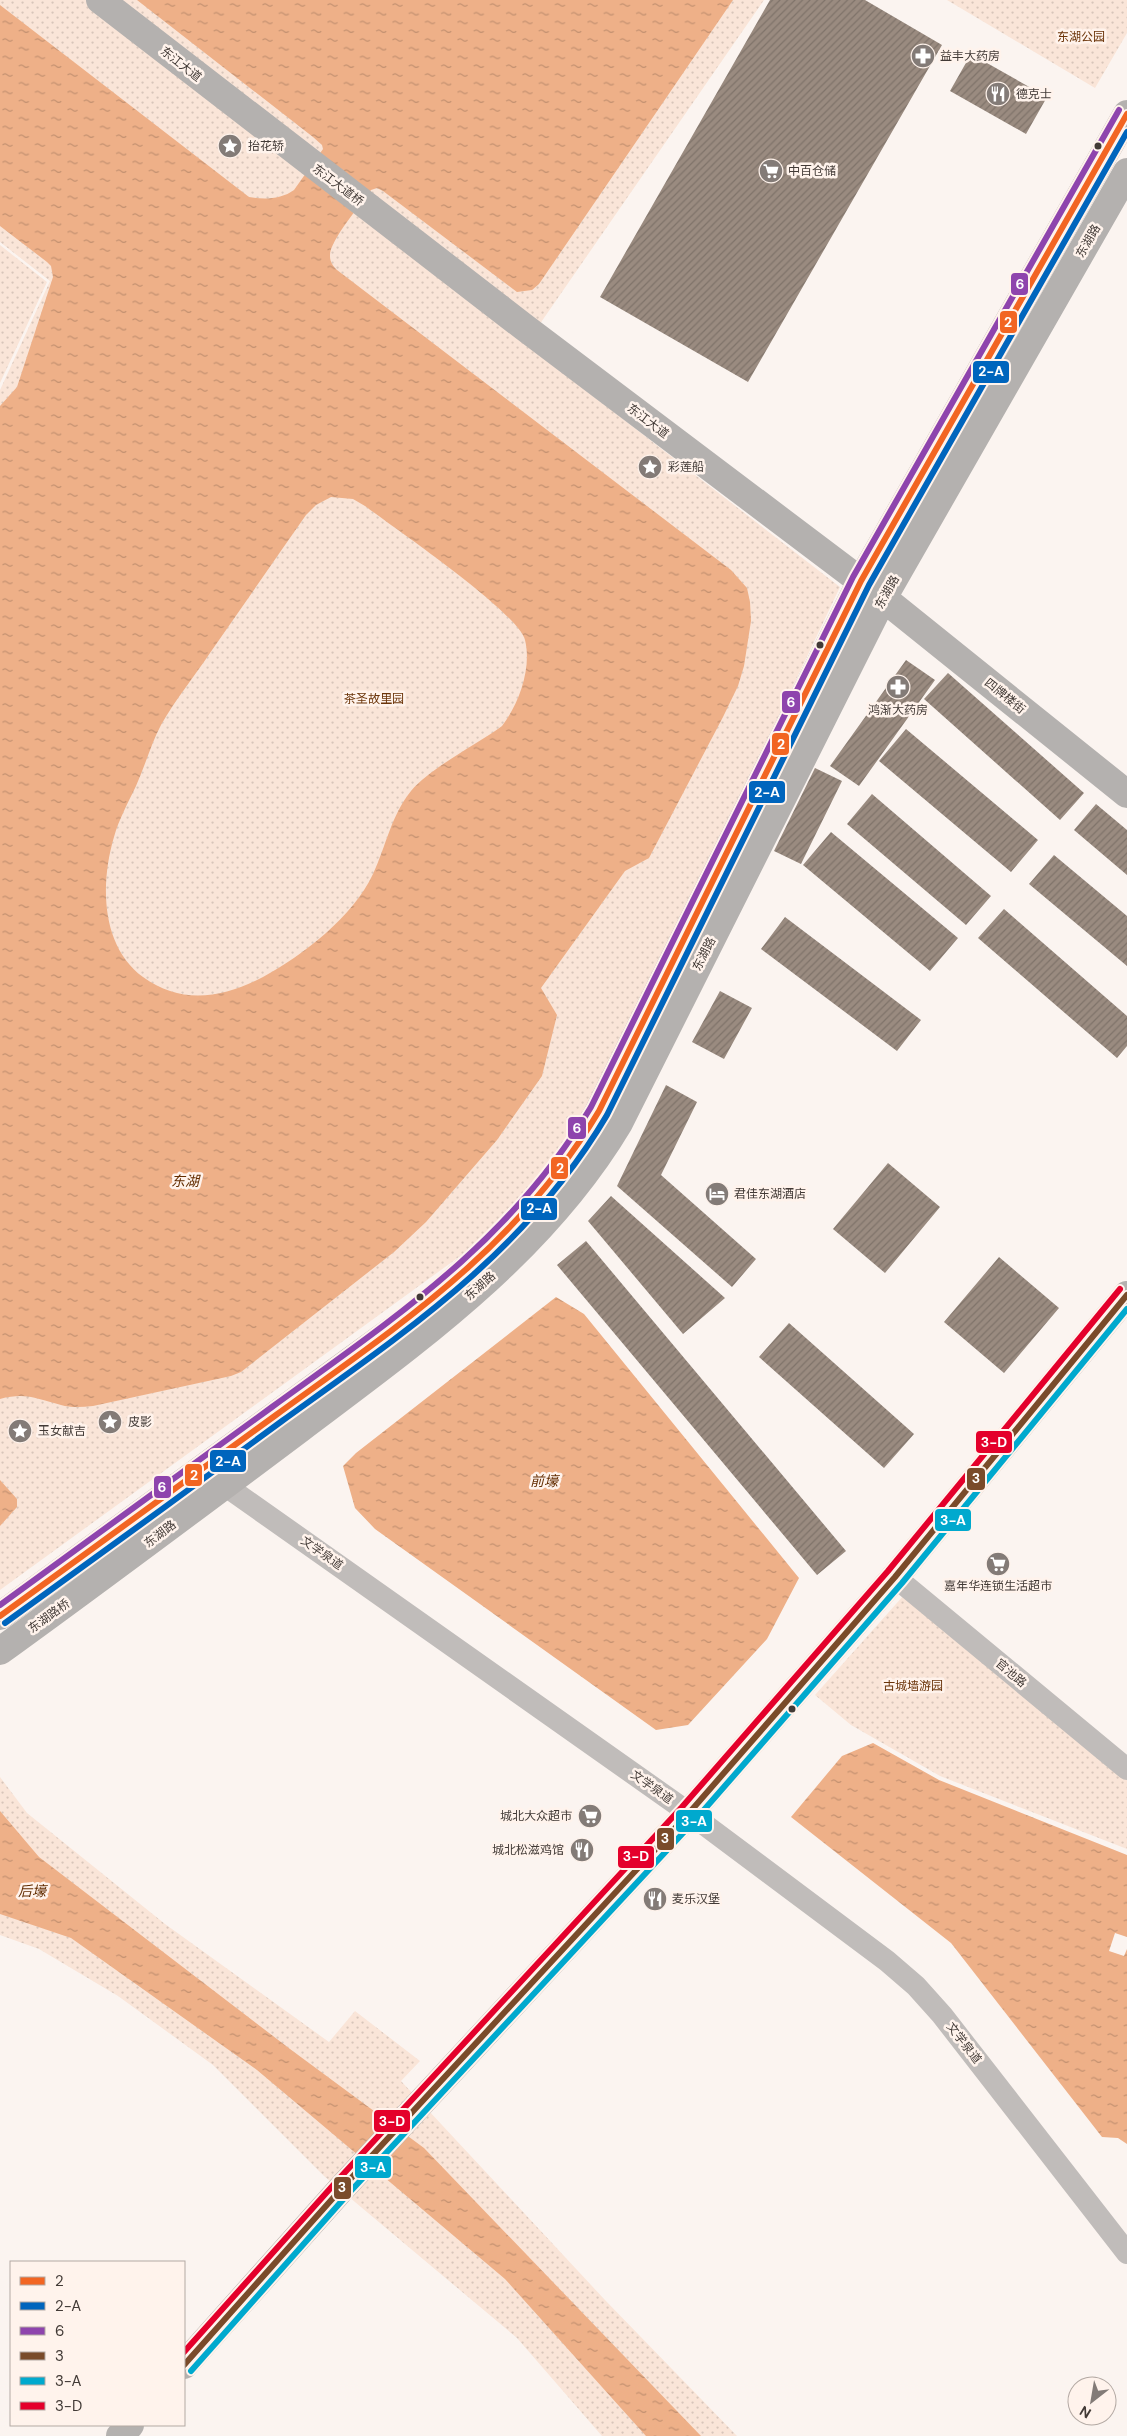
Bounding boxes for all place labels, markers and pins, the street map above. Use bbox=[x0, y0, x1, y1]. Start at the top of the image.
pharmacy icon: 益丰大药房 bbox=[910, 43, 936, 69]
place label: 益丰大药房 bbox=[940, 48, 1000, 64]
restaurant icon: 德克士 bbox=[985, 81, 1011, 107]
place label: 德克士 bbox=[1016, 86, 1052, 102]
place icon: 抬花轿 bbox=[217, 133, 243, 159]
place label: 抬花轿 bbox=[248, 138, 284, 154]
unlabelled marker bbox=[1093, 141, 1103, 151]
supermarket icon: 中百仓储 bbox=[758, 158, 784, 184]
place label: 中百仓储 bbox=[788, 163, 836, 179]
place icon: 彩莲船 bbox=[637, 454, 663, 480]
place label: 彩莲船 bbox=[668, 459, 704, 475]
unlabelled marker bbox=[815, 640, 825, 650]
pharmacy icon: 鸿渐大药房 bbox=[885, 674, 911, 700]
place label: 鸿渐大药房 bbox=[868, 702, 928, 718]
hotel icon: 君佳东湖酒店 bbox=[704, 1181, 730, 1207]
place label: 君佳东湖酒店 bbox=[734, 1186, 806, 1202]
unlabelled marker bbox=[415, 1292, 425, 1302]
place icon: 皮影 bbox=[97, 1409, 123, 1435]
place label: 皮影 bbox=[128, 1414, 152, 1430]
place icon: 玉女献吉 bbox=[7, 1418, 33, 1444]
place label: 玉女献吉 bbox=[38, 1423, 86, 1439]
supermarket icon: 嘉年华连锁生活超市 bbox=[985, 1551, 1011, 1577]
place label: 嘉年华连锁生活超市 bbox=[944, 1578, 1052, 1594]
unlabelled marker bbox=[787, 1704, 797, 1714]
supermarket icon: 城北大众超市 bbox=[577, 1803, 603, 1829]
place label: 城北大众超市 bbox=[500, 1808, 572, 1824]
restaurant icon: 城北松滋鸡馆 bbox=[569, 1837, 595, 1863]
place label: 城北松滋鸡馆 bbox=[492, 1842, 564, 1858]
restaurant icon: 麦乐汉堡 bbox=[642, 1886, 668, 1912]
place label: 麦乐汉堡 bbox=[672, 1891, 720, 1907]

